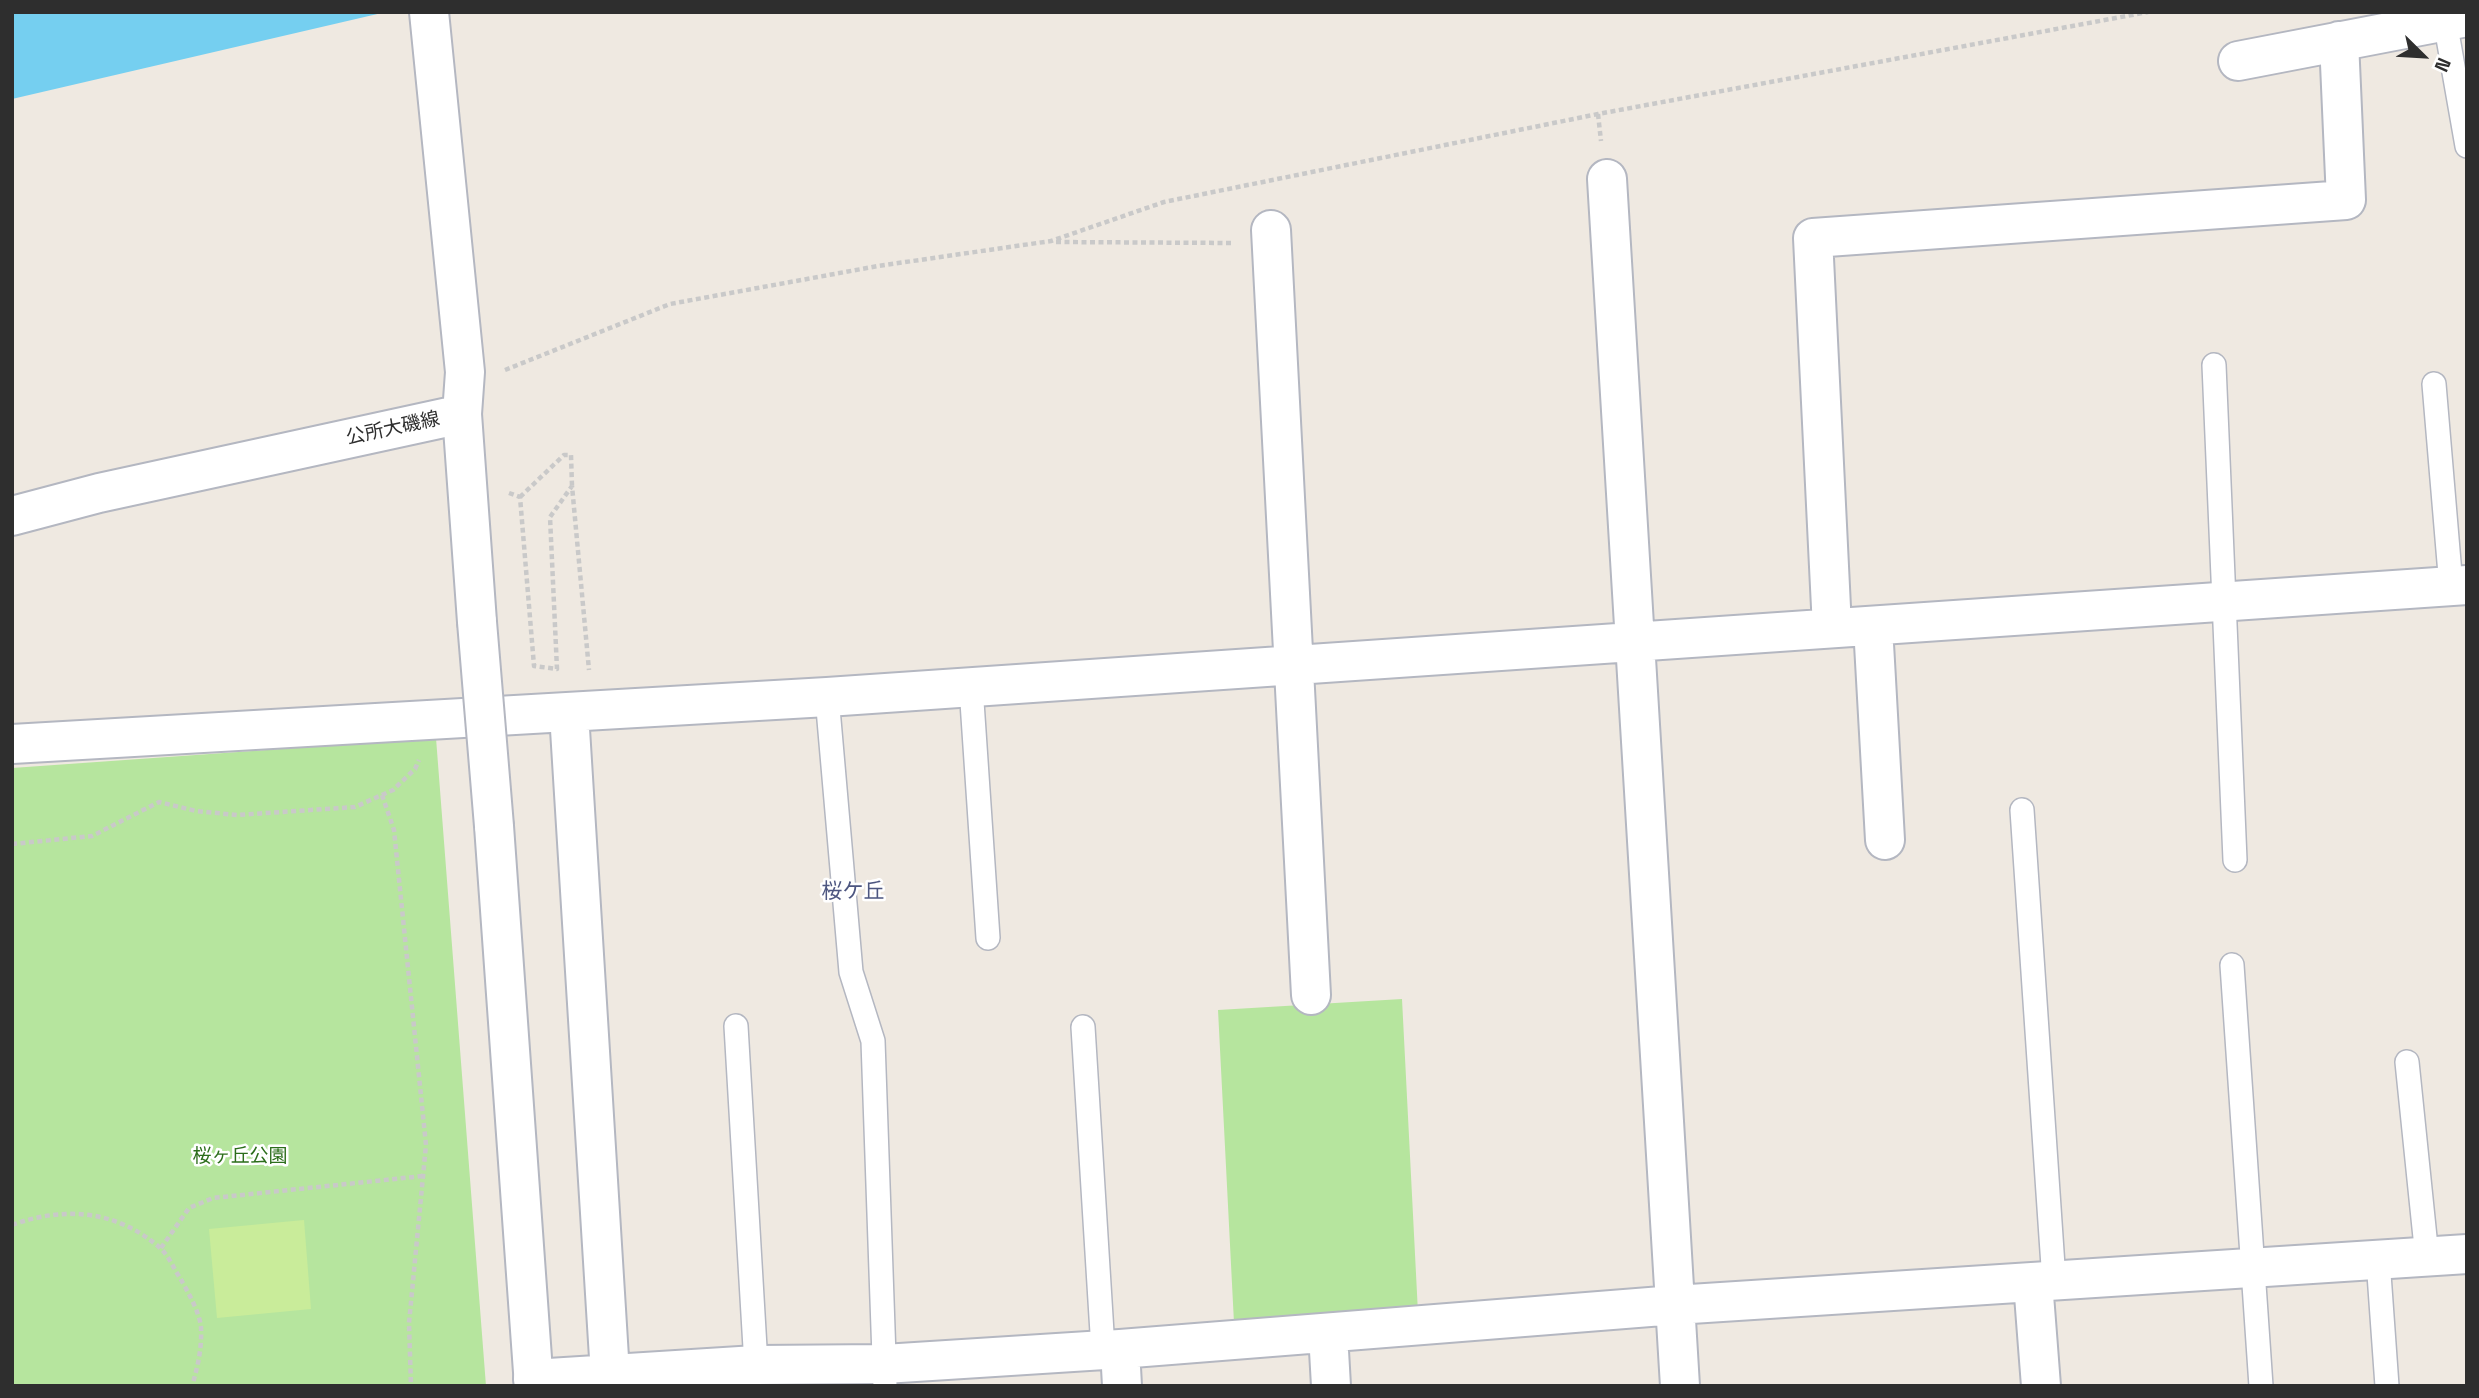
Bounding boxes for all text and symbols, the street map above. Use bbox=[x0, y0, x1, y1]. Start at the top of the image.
north arrow bbox=[2388, 21, 2458, 91]
text: N bbox=[2429, 54, 2457, 76]
street label: 公所大磯線 bbox=[344, 408, 442, 450]
district label: 桜ケ丘 bbox=[822, 879, 884, 905]
park label: 桜ヶ丘公園 bbox=[193, 1146, 287, 1168]

